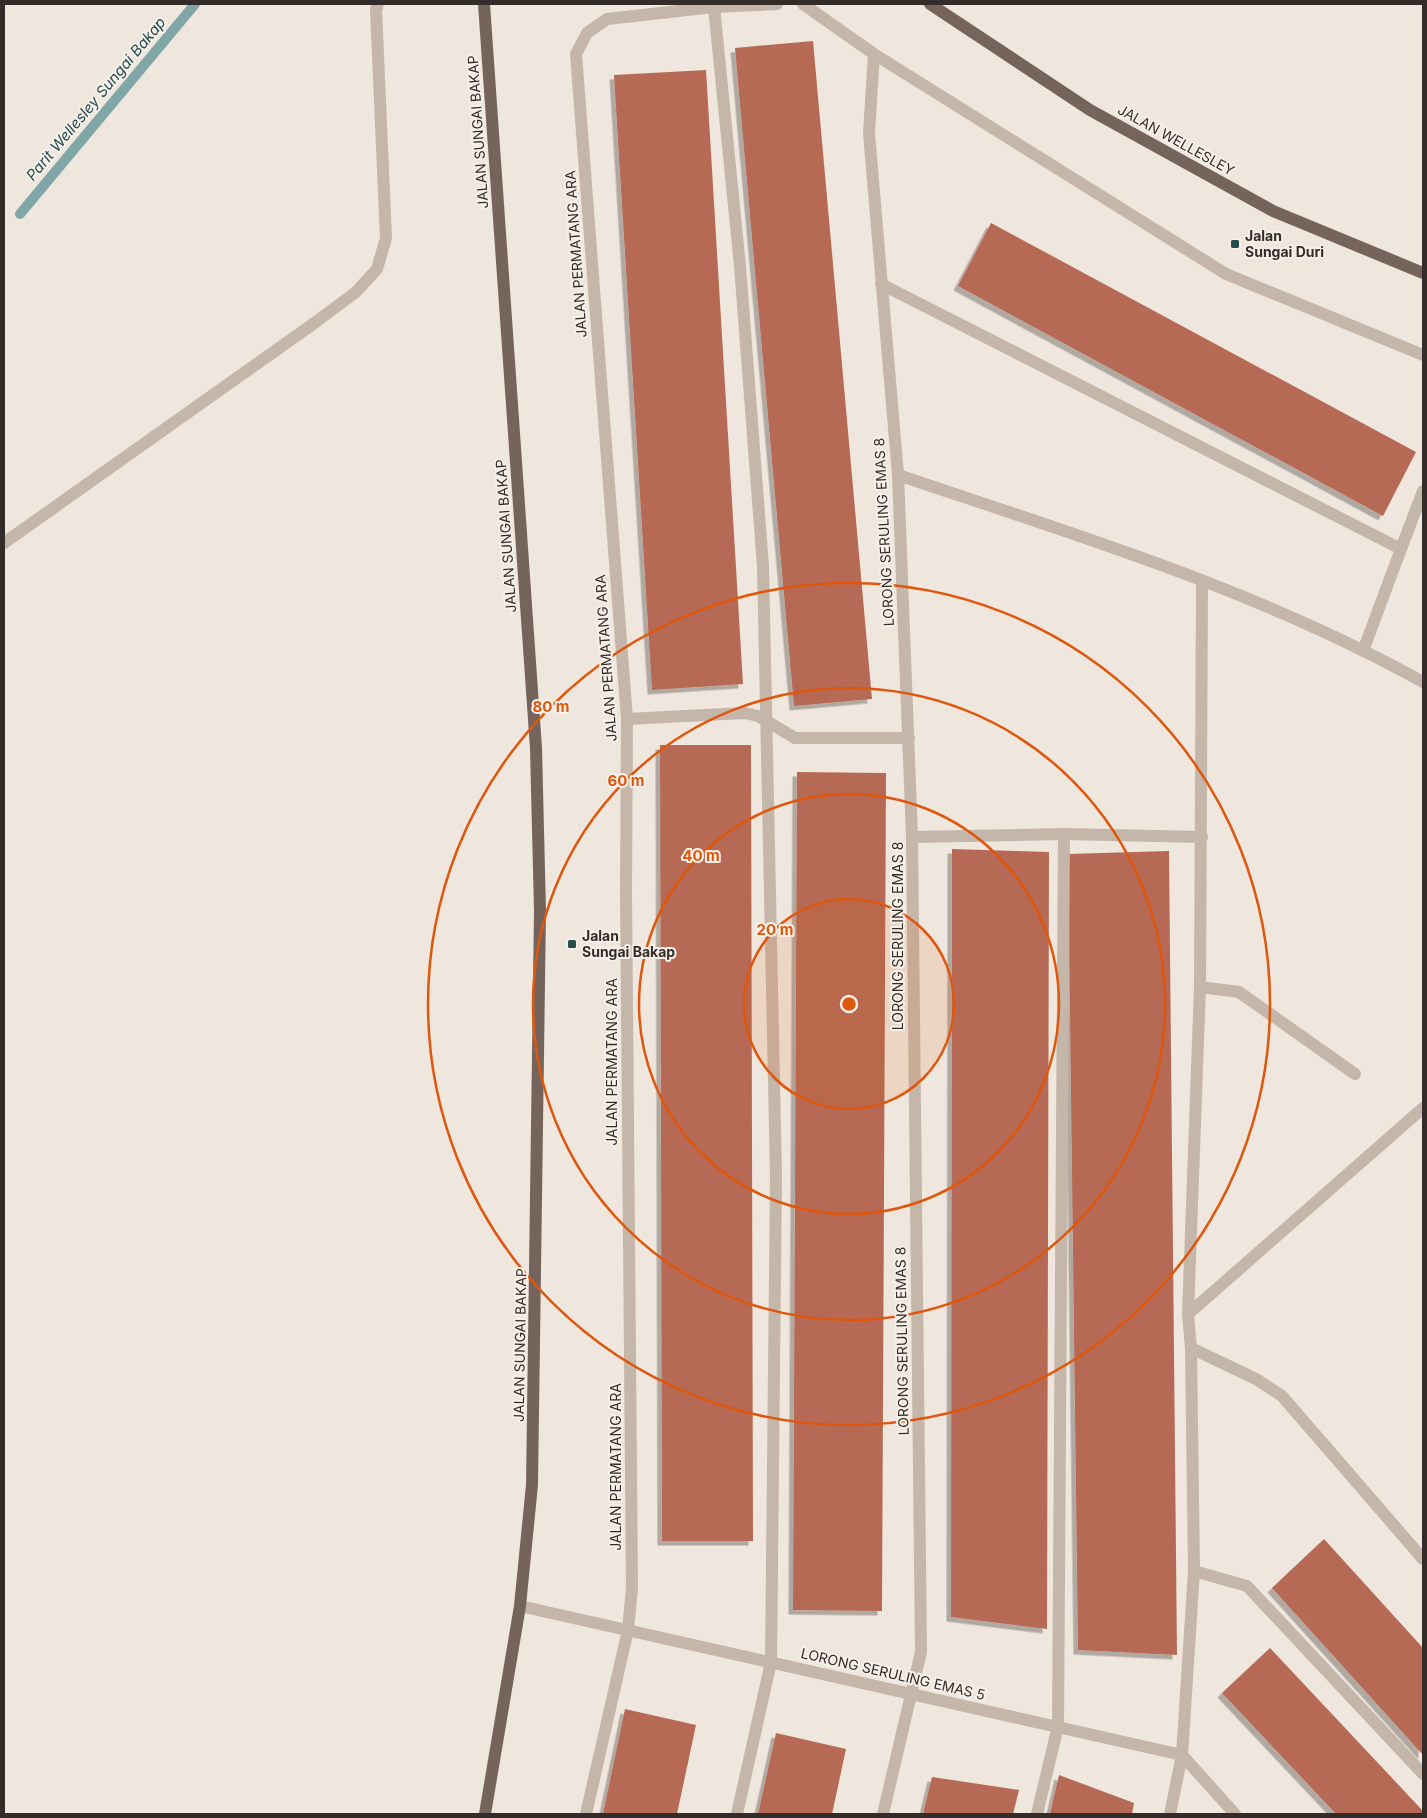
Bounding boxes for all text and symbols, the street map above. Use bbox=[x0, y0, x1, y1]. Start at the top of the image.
water label: Parit Wellesley Sungai Bakap bbox=[22, 13, 170, 184]
street label: JALAN SUNGAI BAKAP bbox=[464, 55, 491, 209]
street label: JALAN WELLESLEY bbox=[1115, 100, 1238, 179]
street label: JALAN PERMATANG ARA bbox=[561, 169, 590, 338]
place label: Jalan Sungai Duri bbox=[1245, 227, 1324, 260]
marker: Jalan Sungai Duri bbox=[1229, 238, 1241, 250]
street label: LORONG SERULING EMAS 8 bbox=[870, 437, 897, 627]
street label: JALAN SUNGAI BAKAP bbox=[492, 459, 519, 613]
street label: JALAN PERMATANG ARA bbox=[591, 573, 620, 742]
text: 80 m bbox=[532, 697, 570, 716]
text: 60 m bbox=[607, 771, 645, 790]
street label: LORONG SERULING EMAS 8 bbox=[889, 842, 906, 1030]
text: 40 m bbox=[682, 846, 720, 865]
text: 20 m bbox=[757, 920, 793, 939]
place label: Jalan Sungai Bakap bbox=[582, 927, 675, 960]
marker: Jalan Sungai Bakap bbox=[566, 938, 578, 950]
street label: JALAN PERMATANG ARA bbox=[603, 978, 620, 1146]
centre of rings bbox=[840, 995, 858, 1013]
street label: LORONG SERULING EMAS 8 bbox=[891, 1247, 912, 1435]
street label: JALAN SUNGAI BAKAP bbox=[510, 1268, 529, 1422]
street label: JALAN PERMATANG ARA bbox=[607, 1383, 624, 1551]
street label: LORONG SERULING EMAS 5 bbox=[799, 1644, 987, 1703]

